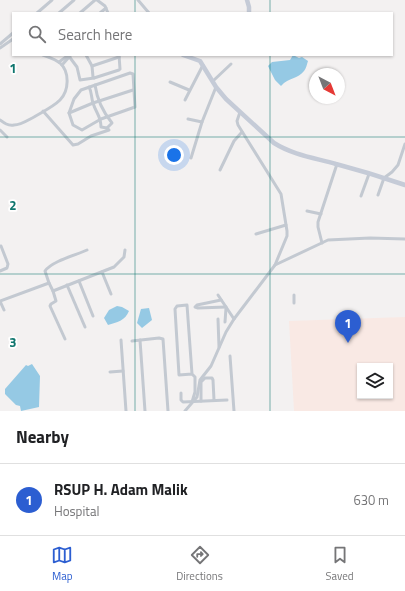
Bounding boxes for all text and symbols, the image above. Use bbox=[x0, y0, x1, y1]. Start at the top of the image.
search box bbox=[12, 12, 393, 56]
icon: search bbox=[26, 23, 48, 45]
text: Search here bbox=[58, 23, 132, 46]
text: 1 bbox=[9, 58, 17, 78]
north arrow bbox=[309, 68, 345, 104]
your location bbox=[164, 145, 184, 165]
text: 2 bbox=[9, 195, 17, 215]
pin: 1 bbox=[335, 310, 361, 343]
text: 3 bbox=[9, 332, 17, 352]
map controls bbox=[357, 363, 393, 399]
button: layers bbox=[357, 363, 393, 399]
text: Nearby bbox=[16, 424, 69, 450]
text: RSUP H. Adam Malik bbox=[54, 478, 188, 501]
text: 1 bbox=[25, 490, 33, 510]
text: 630 m bbox=[353, 490, 389, 510]
text: Hospital bbox=[54, 501, 99, 521]
tab: Map bbox=[51, 544, 73, 584]
tab: Directions bbox=[176, 544, 223, 584]
tab: Saved bbox=[326, 544, 354, 584]

